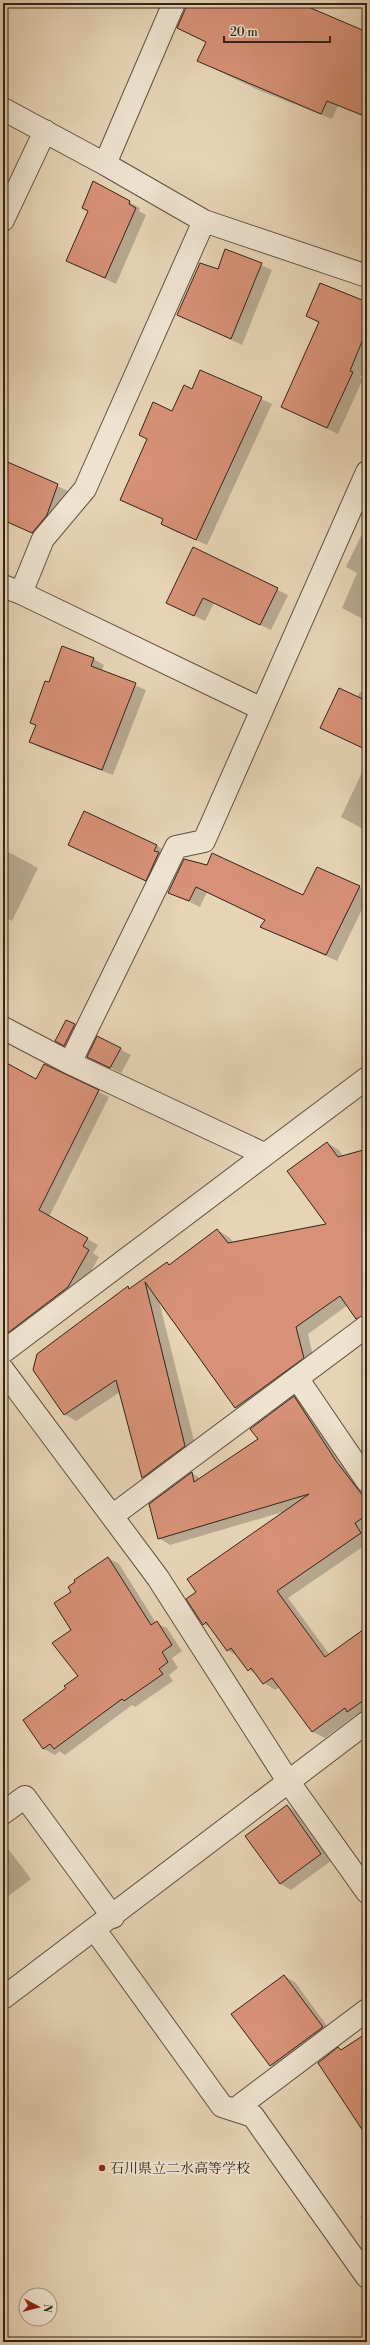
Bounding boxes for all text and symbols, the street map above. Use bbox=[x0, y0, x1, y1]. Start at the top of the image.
scale bar bbox=[224, 18, 330, 44]
text: 20 m bbox=[230, 25, 258, 40]
place label: 石川県立二水高等学校 bbox=[110, 2160, 250, 2178]
marker: 石川県立二水高等学校 bbox=[97, 2163, 107, 2173]
north arrow bbox=[18, 2287, 58, 2327]
text: N bbox=[39, 2303, 54, 2314]

